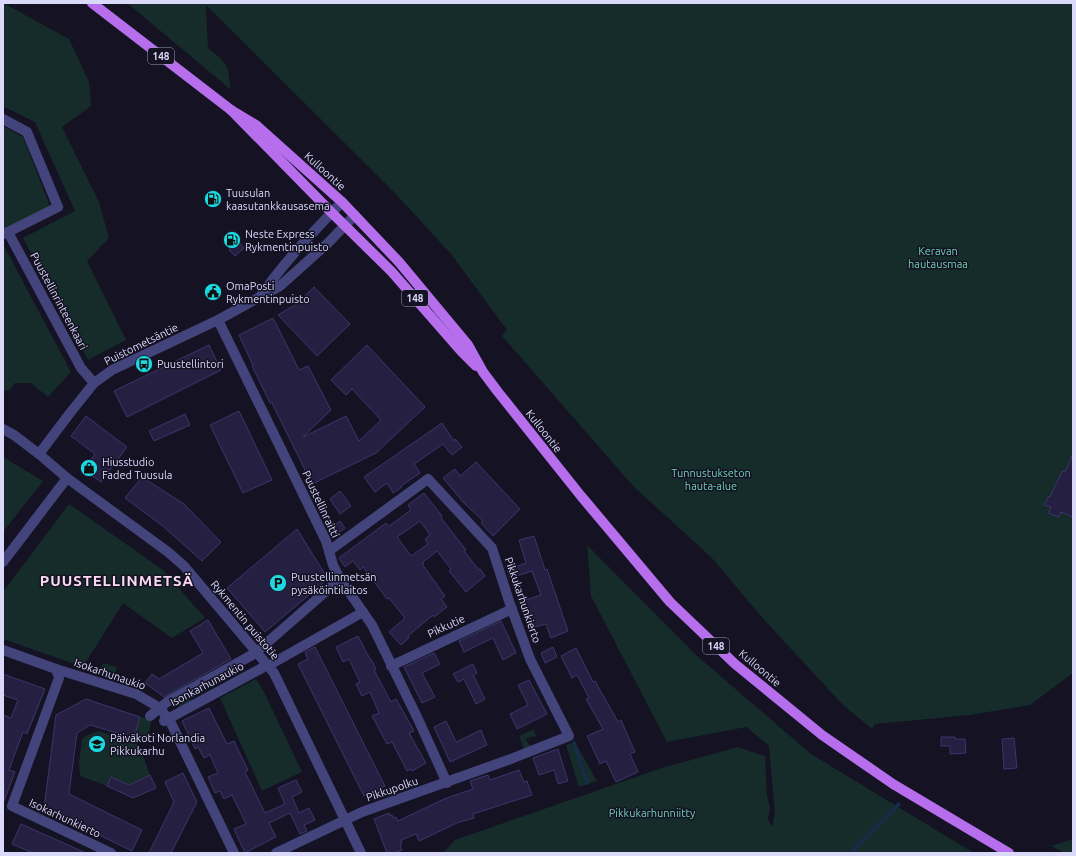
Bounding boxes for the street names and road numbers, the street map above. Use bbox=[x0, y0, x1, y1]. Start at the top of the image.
road number: 148 bbox=[148, 48, 174, 64]
street label: Kulloontie bbox=[302, 150, 348, 192]
street label: Puustellinrinteenkaari bbox=[28, 250, 90, 352]
road number: 148 bbox=[402, 290, 428, 306]
street label: Puistometsäntie bbox=[102, 321, 180, 367]
street label: Kulloontie bbox=[524, 407, 564, 455]
street label: Puustellinraitti bbox=[300, 468, 342, 540]
street label: Pikkukarhunkierto bbox=[503, 555, 543, 645]
street label: Rykmentin puistotie bbox=[208, 578, 282, 662]
street label: Pikkutie bbox=[425, 612, 467, 640]
road number: 148 bbox=[703, 638, 729, 654]
street label: Kulloontie bbox=[737, 647, 783, 689]
street label: Isokarhunaukio bbox=[73, 656, 147, 692]
street label: Isonkarhunaukio bbox=[168, 660, 246, 708]
street label: Pikkupolku bbox=[364, 775, 420, 803]
street label: Isokarhunkierto bbox=[27, 796, 103, 840]

